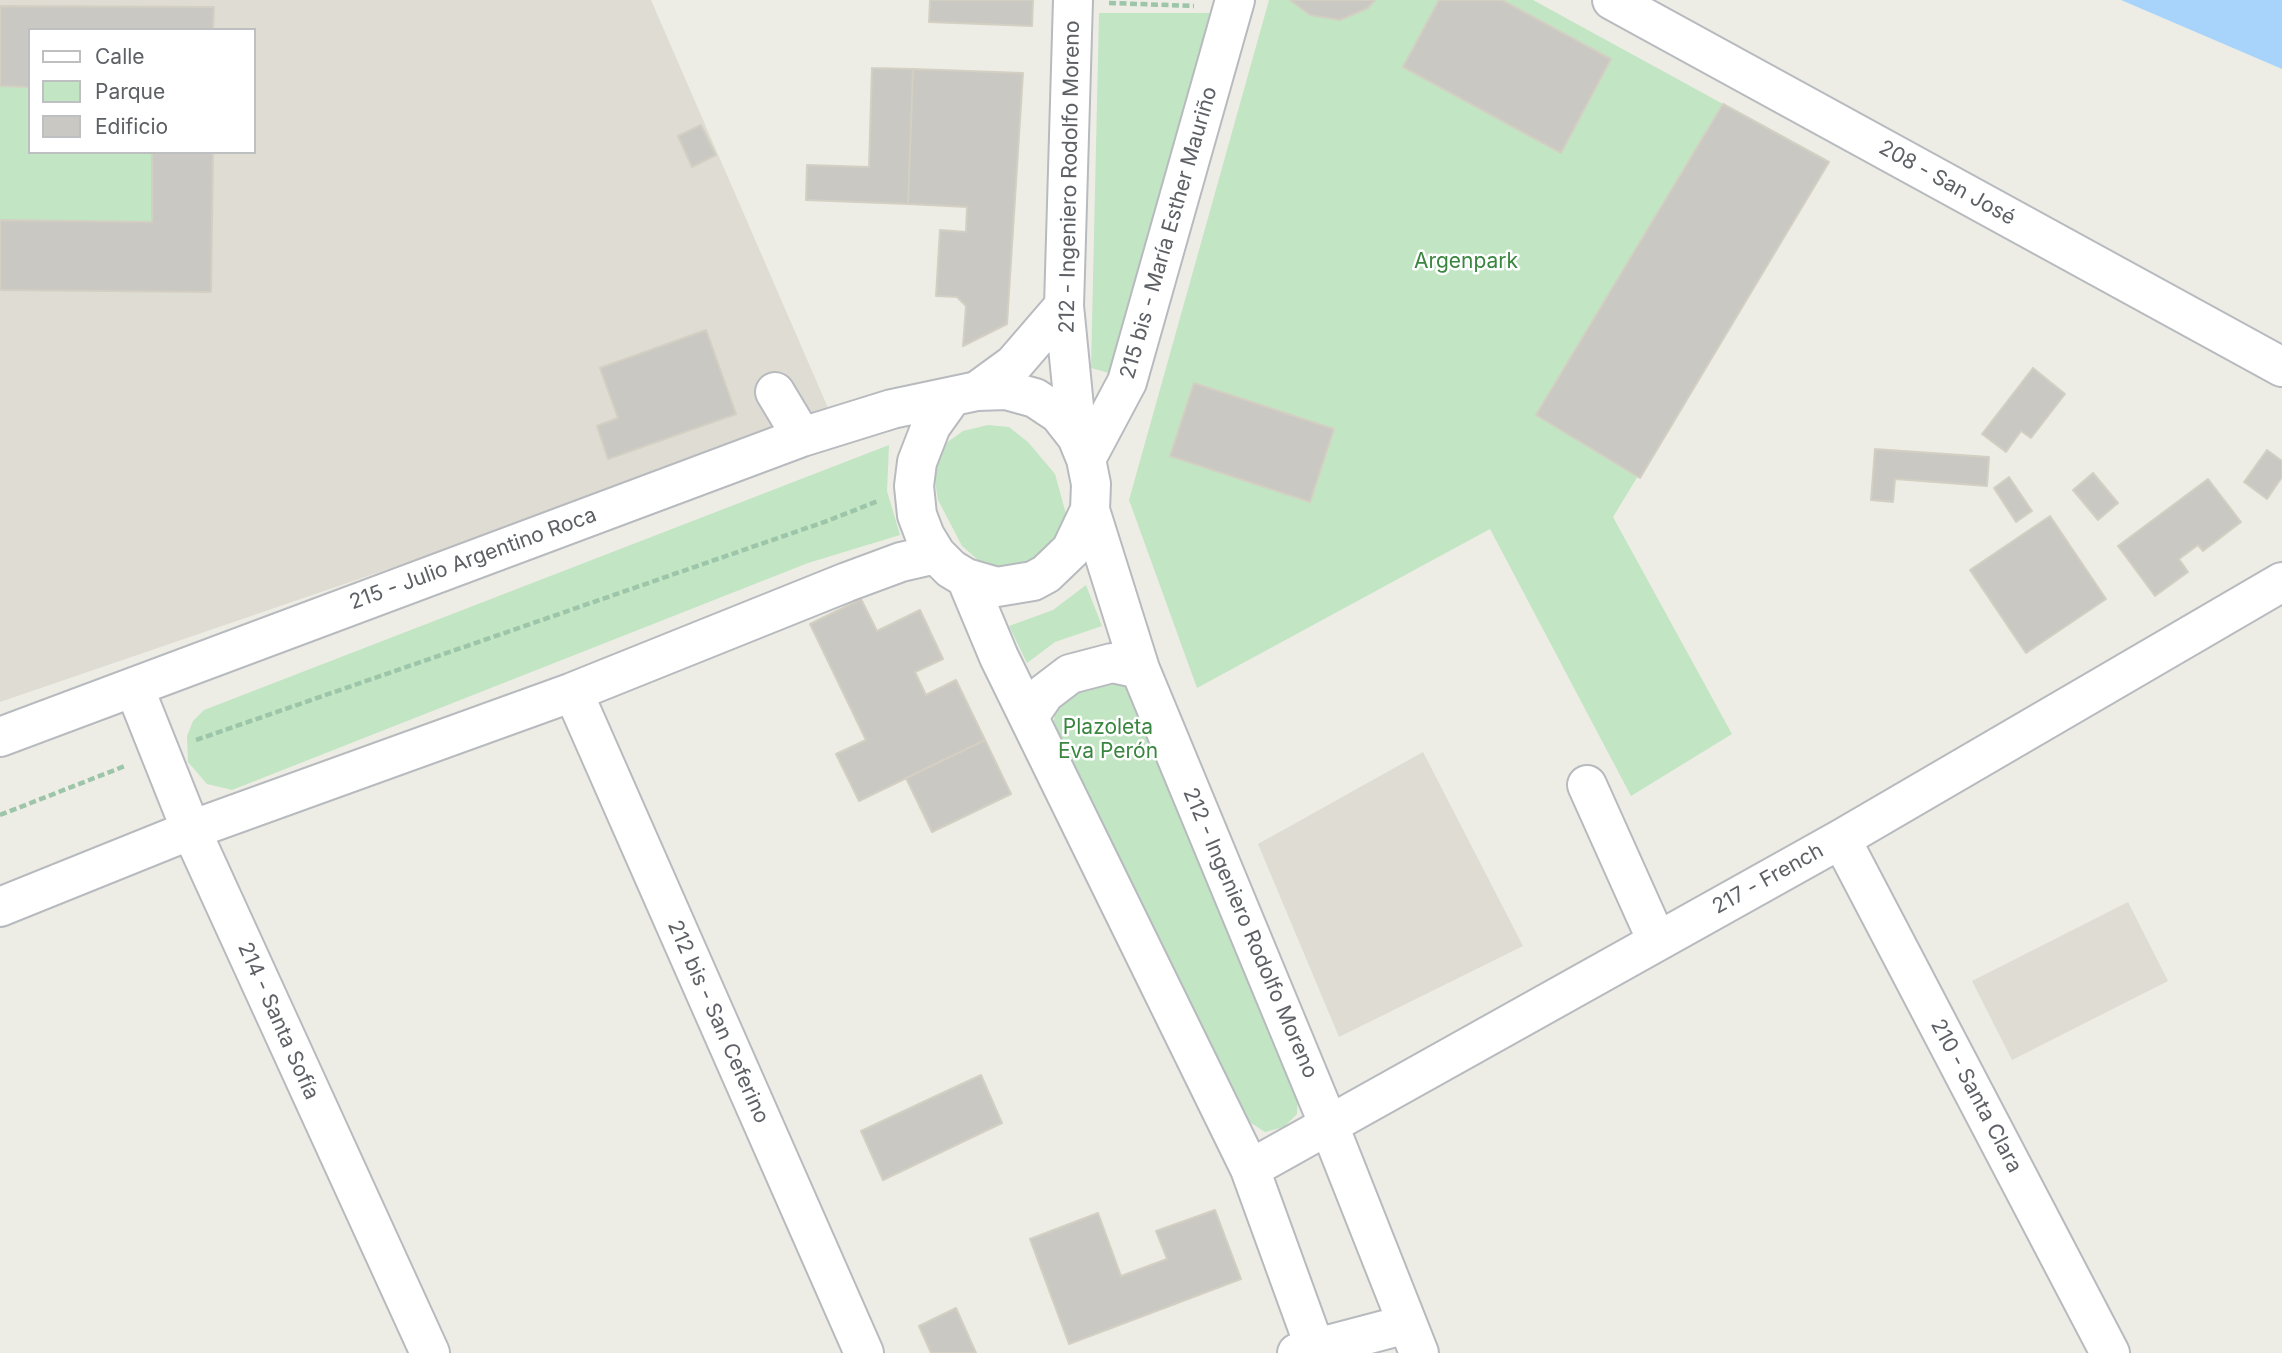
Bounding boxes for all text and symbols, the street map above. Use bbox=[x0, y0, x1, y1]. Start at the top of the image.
street label: 212 - Ingeniero Rodolfo Moreno bbox=[1055, 20, 1085, 334]
legend bbox=[28, 28, 256, 154]
text: Calle bbox=[95, 44, 145, 69]
text: Parque bbox=[95, 79, 165, 104]
street label: 215 bis - María Esther Mauriño bbox=[1115, 84, 1223, 382]
text: Edificio bbox=[95, 114, 168, 139]
street label: 208 - San José bbox=[1874, 135, 2020, 231]
park label: Argenpark bbox=[1414, 249, 1518, 275]
street label: 215 - Julio Argentino Roca bbox=[346, 503, 600, 615]
park label: Plazoleta Eva Perón bbox=[1058, 715, 1158, 765]
street label: 212 - Ingeniero Rodolfo Moreno bbox=[1177, 784, 1323, 1082]
street label: 217 - French bbox=[1708, 838, 1828, 920]
street label: 212 bis - San Ceferino bbox=[662, 917, 774, 1127]
street label: 214 - Santa Sofía bbox=[232, 938, 324, 1104]
street label: 210 - Santa Clara bbox=[1925, 1015, 2027, 1177]

